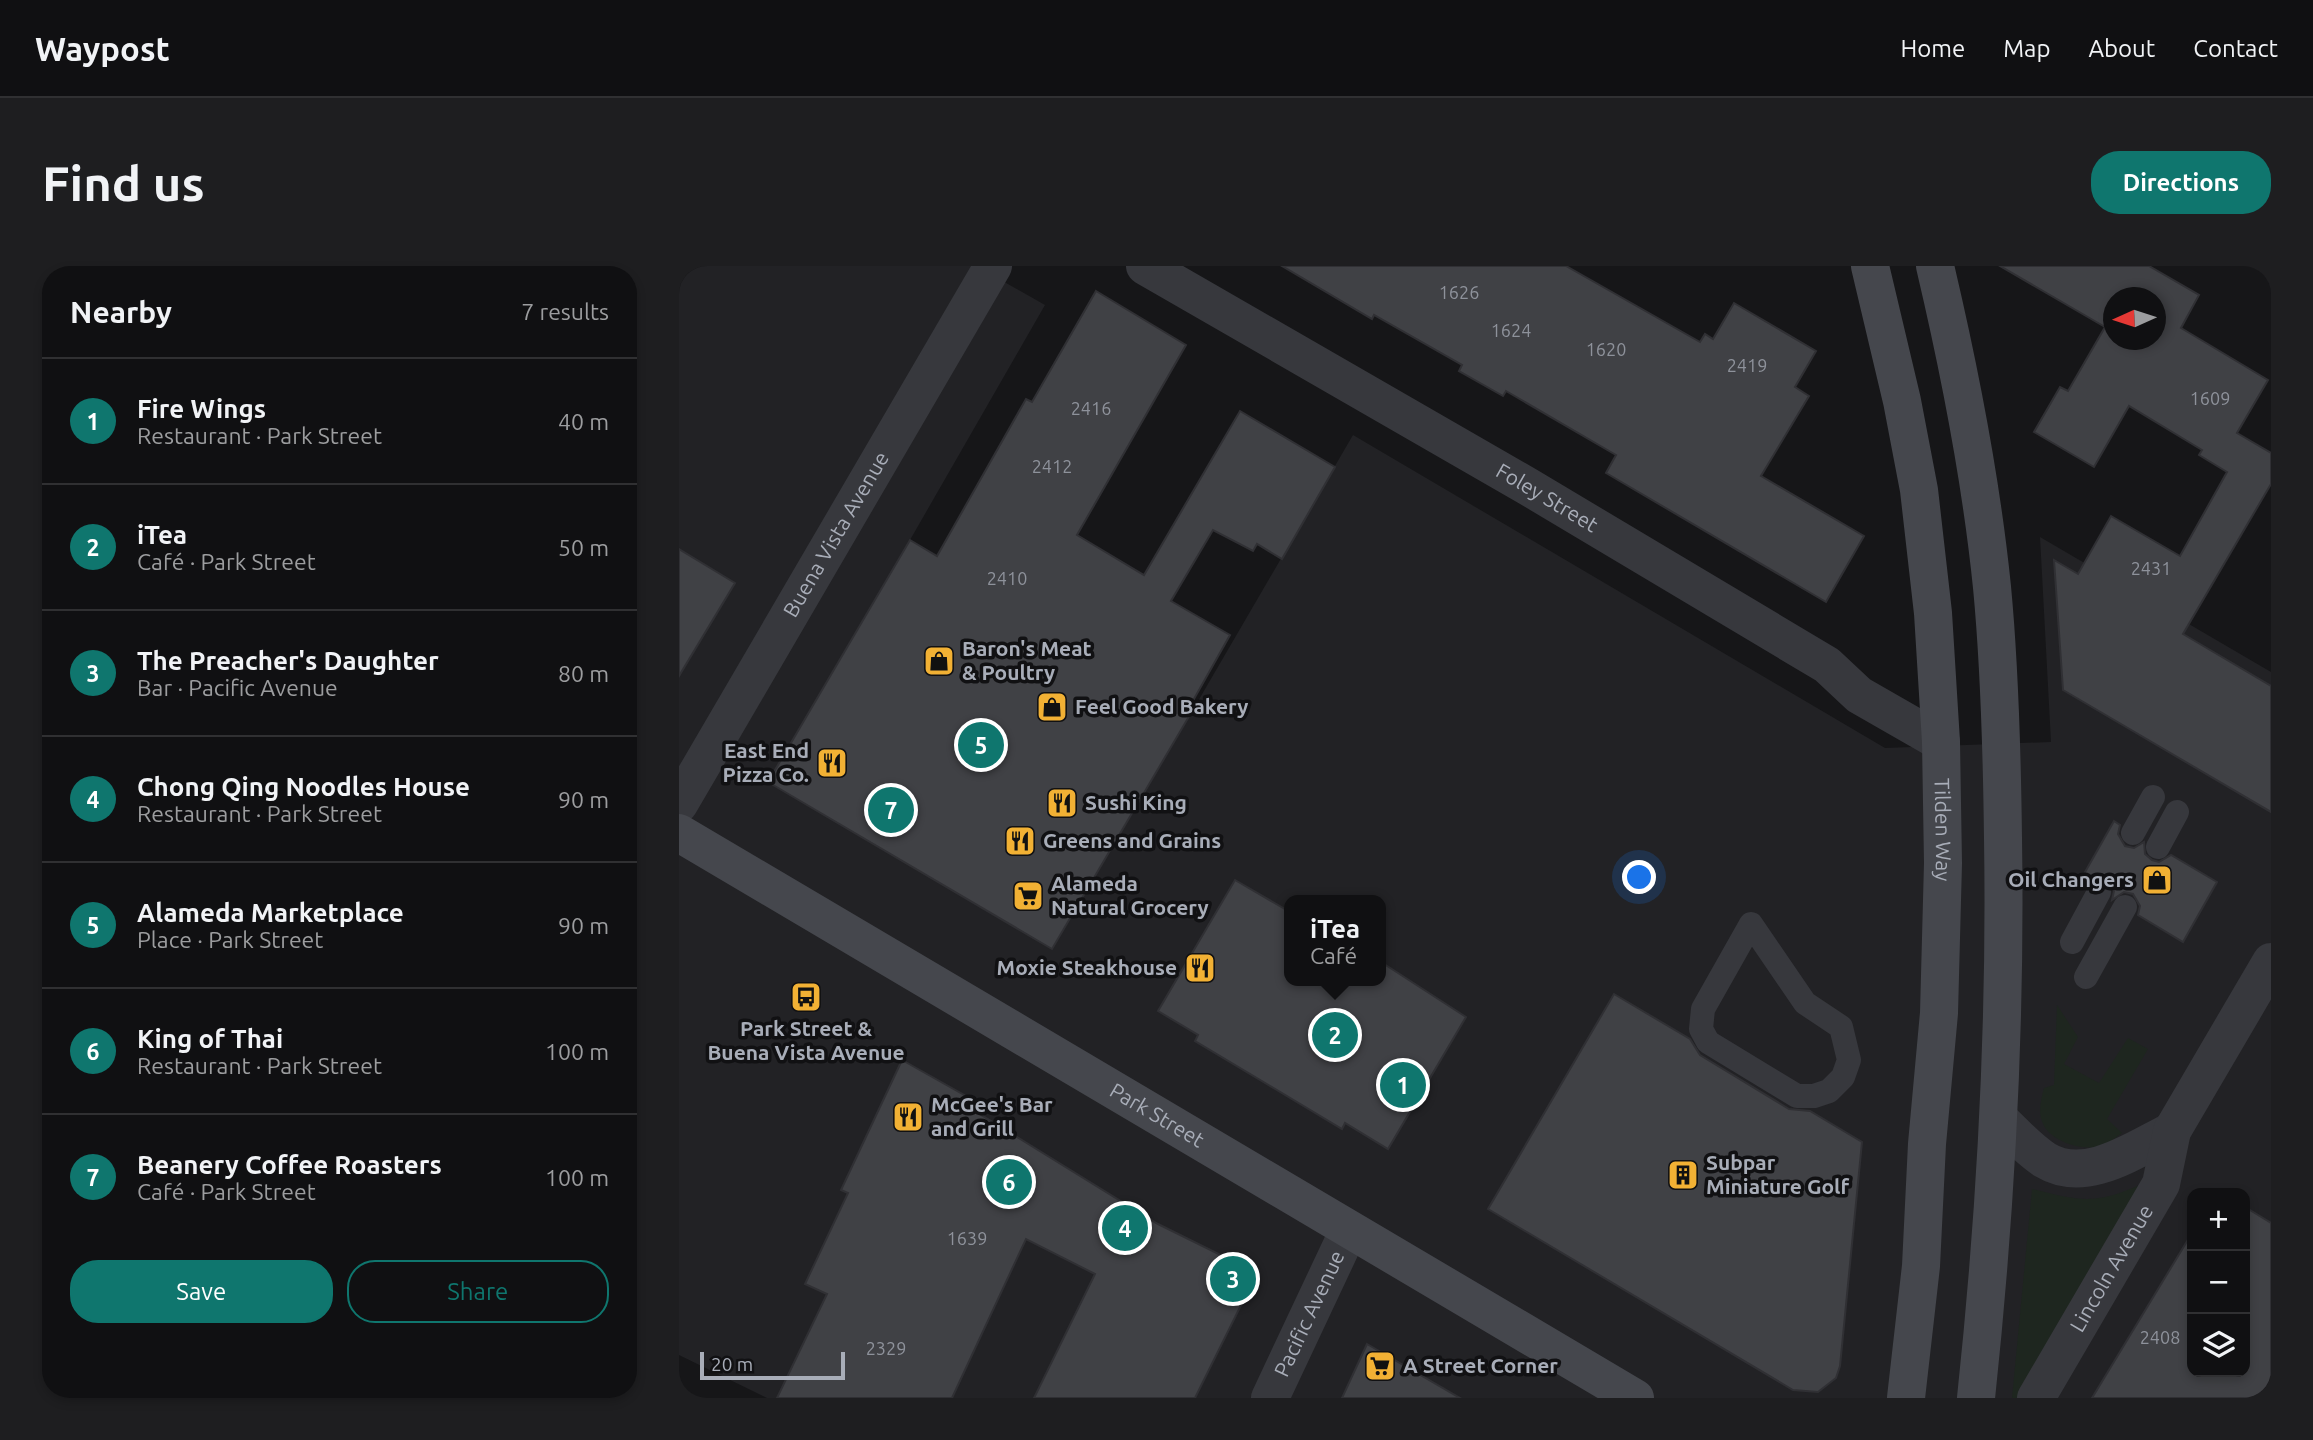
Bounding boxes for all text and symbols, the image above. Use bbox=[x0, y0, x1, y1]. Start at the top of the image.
text: Waypost bbox=[35, 30, 170, 67]
text: Home bbox=[1900, 35, 1965, 62]
text: Map bbox=[2003, 35, 2050, 62]
text: About bbox=[2088, 35, 2155, 62]
text: Contact bbox=[2193, 35, 2278, 62]
button: Directions bbox=[2091, 151, 2271, 214]
text: Find us bbox=[42, 155, 205, 210]
house number: 1626 bbox=[1439, 282, 1479, 302]
north arrow bbox=[2103, 287, 2166, 350]
text: Nearby bbox=[70, 295, 172, 329]
text: 7 results bbox=[521, 299, 609, 324]
house number: 1624 bbox=[1491, 320, 1531, 340]
house number: 1620 bbox=[1586, 339, 1626, 359]
house number: 2419 bbox=[1727, 355, 1767, 375]
house number: 1609 bbox=[2190, 388, 2230, 408]
text: Fire Wings bbox=[137, 394, 266, 423]
house number: 2416 bbox=[1071, 398, 1111, 418]
text: 1 bbox=[87, 409, 99, 434]
text: 40 m bbox=[558, 409, 609, 434]
text: Restaurant · Park Street bbox=[137, 423, 382, 448]
street label: Buena Vista Avenue bbox=[778, 447, 893, 621]
house number: 2412 bbox=[1032, 456, 1072, 476]
street label: Foley Street bbox=[1492, 458, 1603, 537]
text: iTea bbox=[137, 520, 187, 549]
text: 2 bbox=[87, 535, 99, 560]
text: 50 m bbox=[558, 535, 609, 560]
text: Café · Park Street bbox=[137, 549, 316, 574]
house number: 2431 bbox=[2131, 558, 2171, 578]
house number: 2410 bbox=[987, 568, 1027, 588]
place label: Baron's Meat & Poultry bbox=[962, 636, 1092, 684]
shop icon: Baron's Meat & Poultry bbox=[922, 644, 956, 678]
text: The Preacher's Daughter bbox=[137, 646, 439, 675]
text: 3 bbox=[87, 661, 99, 686]
text: 80 m bbox=[558, 661, 609, 686]
text: Bar · Pacific Avenue bbox=[137, 675, 338, 700]
shop icon: Feel Good Bakery bbox=[1035, 690, 1069, 724]
place label: Feel Good Bakery bbox=[1075, 694, 1248, 718]
pin: 5 bbox=[958, 719, 1004, 771]
place label: East End Pizza Co. bbox=[723, 738, 809, 786]
restaurant icon: East End Pizza Co. bbox=[815, 746, 849, 780]
text: Chong Qing Noodles House bbox=[137, 772, 470, 801]
street label: Tilden Way bbox=[1931, 778, 1956, 882]
pin: 7 bbox=[868, 784, 914, 836]
restaurant icon: Sushi King bbox=[1045, 786, 1079, 820]
text: 4 bbox=[87, 787, 99, 812]
text: 90 m bbox=[558, 787, 609, 812]
place label: Sushi King bbox=[1085, 790, 1187, 814]
text: Restaurant · Park Street bbox=[137, 801, 382, 826]
restaurant icon: Greens and Grains bbox=[1003, 824, 1037, 858]
place label: Greens and Grains bbox=[1043, 828, 1221, 852]
your location bbox=[1622, 860, 1656, 894]
shop icon: Oil Changers bbox=[2140, 863, 2174, 897]
place label: Oil Changers bbox=[2008, 867, 2134, 891]
place label: Alameda Natural Grocery bbox=[1051, 871, 1209, 919]
supermarket icon: Alameda Natural Grocery bbox=[1011, 879, 1045, 913]
popup bbox=[1284, 895, 1386, 986]
text: Alameda Marketplace bbox=[137, 898, 404, 927]
text: 5 bbox=[87, 913, 99, 938]
text: 90 m bbox=[558, 913, 609, 938]
text: iTea bbox=[1310, 914, 1360, 943]
text: Place · Park Street bbox=[137, 927, 323, 952]
text: Café bbox=[1310, 943, 1357, 968]
restaurant icon: Moxie Steakhouse bbox=[1183, 951, 1217, 985]
place label: Moxie Steakhouse bbox=[997, 955, 1177, 979]
bus stop icon: Park Street & Buena Vista Avenue bbox=[789, 980, 823, 1014]
pin: 2 bbox=[1312, 1009, 1358, 1061]
place label: Park Street & Buena Vista Avenue bbox=[707, 1016, 905, 1064]
text: King of Thai bbox=[137, 1024, 283, 1053]
text: 6 bbox=[87, 1039, 99, 1064]
text: 100 m bbox=[545, 1039, 609, 1064]
text: Restaurant · Park Street bbox=[137, 1053, 382, 1078]
pin: 1 bbox=[1380, 1059, 1426, 1111]
street label: Park Street bbox=[1106, 1077, 1209, 1152]
place label: McGee's Bar and Grill bbox=[931, 1092, 1053, 1140]
restaurant icon: McGee's Bar and Grill bbox=[891, 1100, 925, 1134]
text: Beanery Coffee Roasters bbox=[137, 1150, 442, 1179]
place label: Subpar Miniature Golf bbox=[1706, 1150, 1849, 1198]
pin: 6 bbox=[986, 1156, 1032, 1208]
building icon: Subpar Miniature Golf bbox=[1666, 1158, 1700, 1192]
text: 7 bbox=[87, 1165, 99, 1190]
text: 100 m bbox=[545, 1165, 609, 1190]
text: Café · Park Street bbox=[137, 1179, 316, 1204]
map controls bbox=[2187, 1188, 2250, 1377]
button: + bbox=[2187, 1188, 2250, 1251]
street label: Lincoln Avenue bbox=[2064, 1200, 2157, 1336]
pin: 4 bbox=[1102, 1202, 1148, 1254]
house number: 1639 bbox=[947, 1228, 987, 1248]
street label: Pacific Avenue bbox=[1269, 1247, 1349, 1380]
button: − bbox=[2187, 1251, 2250, 1314]
pin: 3 bbox=[1210, 1253, 1256, 1305]
button: Save bbox=[70, 1260, 333, 1323]
button: Share bbox=[347, 1260, 609, 1323]
button: layers bbox=[2187, 1314, 2250, 1377]
house number: 2408 bbox=[2140, 1327, 2180, 1347]
house number: 2329 bbox=[866, 1338, 906, 1358]
scale bar bbox=[700, 1349, 845, 1381]
supermarket icon: A Street Corner bbox=[1363, 1349, 1397, 1383]
text: 20 m bbox=[711, 1353, 753, 1375]
place label: A Street Corner bbox=[1403, 1353, 1558, 1377]

